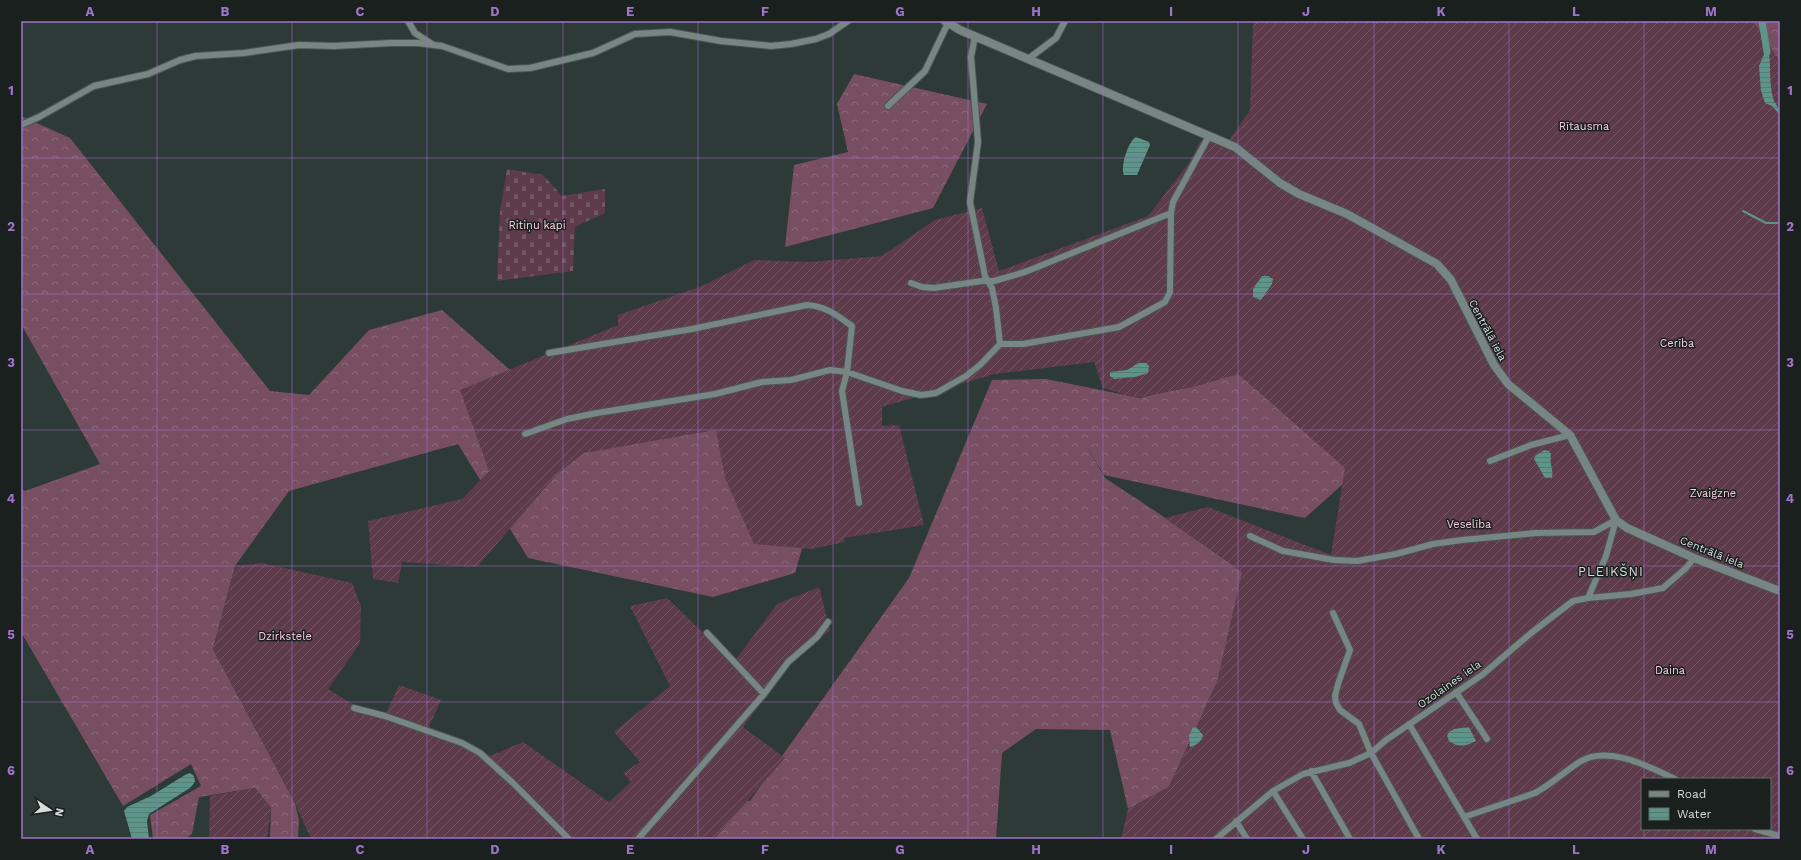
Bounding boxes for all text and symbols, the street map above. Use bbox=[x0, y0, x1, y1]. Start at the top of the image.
text: A bbox=[86, 4, 95, 19]
text: B bbox=[221, 4, 230, 19]
text: C bbox=[356, 4, 365, 19]
text: D bbox=[490, 4, 500, 19]
text: E bbox=[626, 4, 634, 19]
text: F bbox=[761, 4, 769, 19]
text: G bbox=[895, 4, 905, 19]
text: H bbox=[1031, 4, 1041, 19]
text: I bbox=[1169, 4, 1173, 19]
text: J bbox=[1302, 4, 1310, 19]
text: K bbox=[1436, 4, 1446, 19]
text: L bbox=[1572, 4, 1580, 19]
text: M bbox=[1705, 4, 1717, 19]
text: 1 bbox=[8, 83, 14, 98]
text: 1 bbox=[1787, 83, 1793, 98]
park label: Rītausma bbox=[1559, 120, 1609, 133]
text: 2 bbox=[7, 219, 15, 234]
park label: Ritiņu kapi bbox=[508, 219, 566, 232]
text: 2 bbox=[1786, 219, 1794, 234]
street label: Centrālā iela bbox=[1466, 297, 1509, 363]
park label: Cerība bbox=[1660, 337, 1694, 350]
text: 3 bbox=[7, 355, 15, 370]
text: 3 bbox=[1786, 355, 1794, 370]
park label: Zvaigzne bbox=[1690, 487, 1736, 500]
text: 4 bbox=[7, 491, 16, 506]
text: 4 bbox=[1786, 491, 1795, 506]
park label: Veselība bbox=[1447, 518, 1491, 531]
street label: Centrālā iela bbox=[1678, 534, 1746, 571]
district label: PLEIKŠŅI bbox=[1578, 563, 1644, 580]
text: 5 bbox=[7, 627, 15, 642]
text: 5 bbox=[1786, 627, 1794, 642]
park label: Dzirkstele bbox=[258, 630, 312, 643]
street label: Ozolaines iela bbox=[1415, 658, 1484, 711]
park label: Daina bbox=[1655, 664, 1685, 677]
text: 6 bbox=[7, 763, 15, 778]
text: 6 bbox=[1786, 763, 1794, 778]
legend bbox=[1641, 778, 1771, 830]
text: Road bbox=[1677, 787, 1706, 801]
north arrow bbox=[30, 790, 70, 830]
text: N bbox=[52, 807, 67, 818]
text: Water bbox=[1677, 807, 1712, 821]
text: A bbox=[86, 842, 95, 857]
text: B bbox=[221, 842, 230, 857]
text: C bbox=[356, 842, 365, 857]
text: D bbox=[490, 842, 500, 857]
text: E bbox=[626, 842, 634, 857]
text: F bbox=[761, 842, 769, 857]
text: G bbox=[895, 842, 905, 857]
text: H bbox=[1031, 842, 1041, 857]
text: I bbox=[1169, 842, 1173, 857]
text: J bbox=[1302, 842, 1310, 857]
text: K bbox=[1436, 842, 1446, 857]
text: L bbox=[1572, 842, 1580, 857]
text: M bbox=[1705, 842, 1717, 857]

